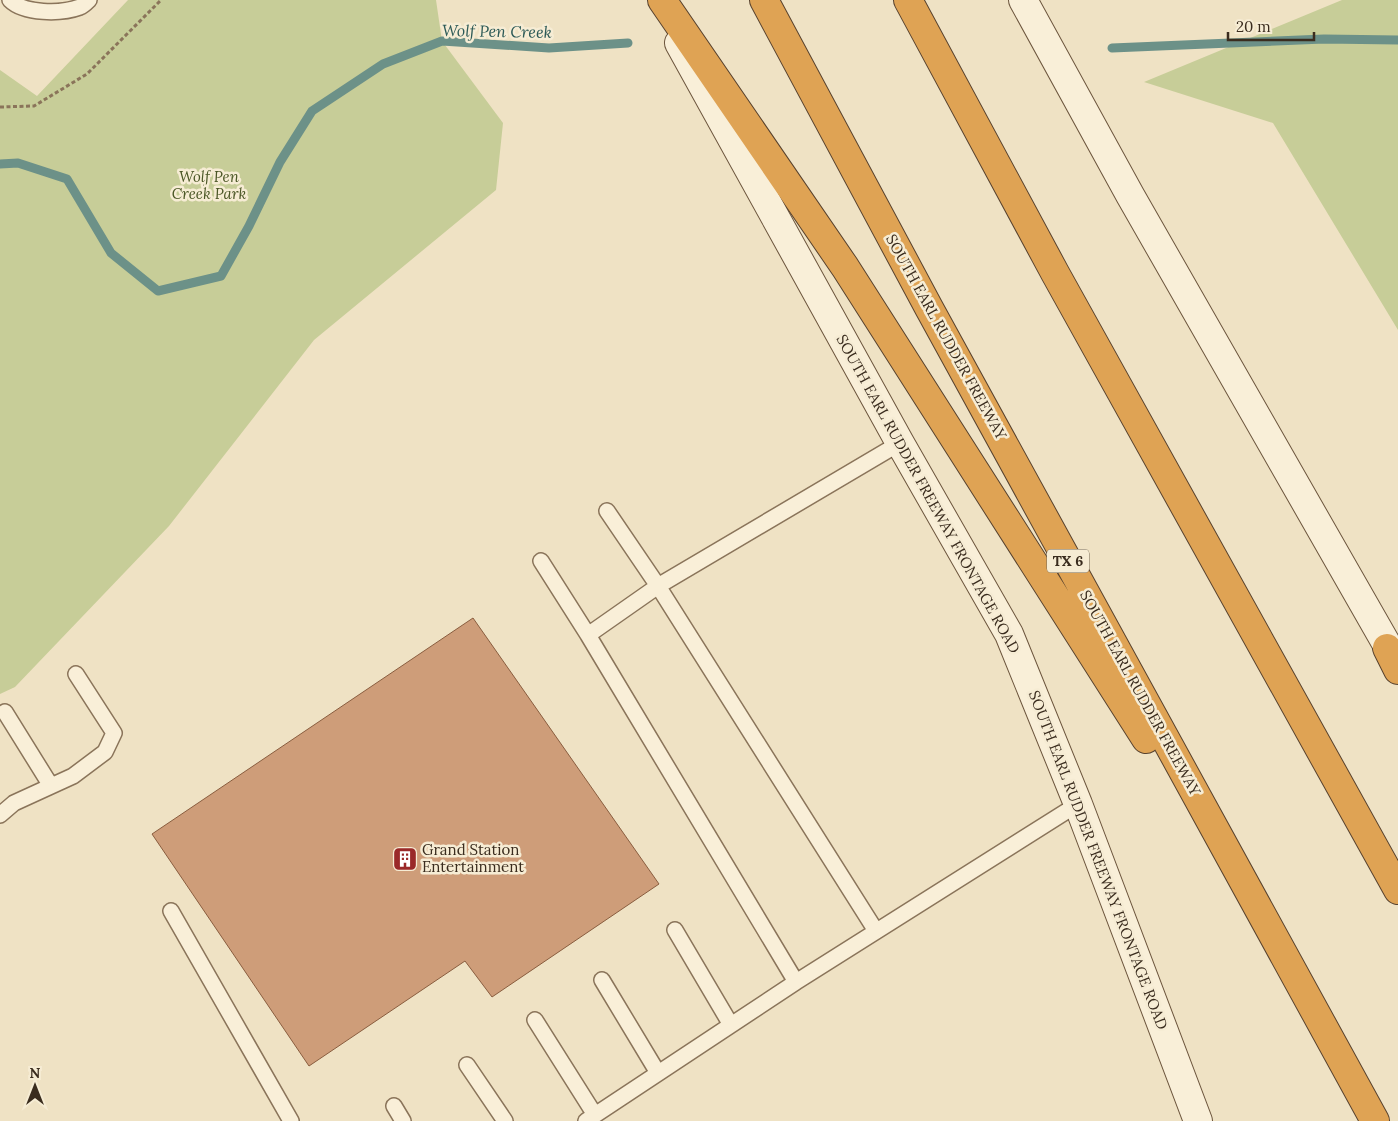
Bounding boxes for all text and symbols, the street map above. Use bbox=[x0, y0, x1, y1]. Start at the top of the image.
scale bar bbox=[1228, 10, 1314, 42]
text: 20 m bbox=[1236, 17, 1271, 36]
water label: Wolf Pen Creek bbox=[442, 20, 552, 42]
park label: Wolf Pen Creek Park bbox=[172, 167, 246, 203]
street label: SOUTH EARL RUDDER FREEWAY bbox=[882, 231, 1011, 443]
street label: SOUTH EARL RUDDER FREEWAY FRONTAGE ROAD bbox=[832, 331, 1024, 657]
road number: TX 6 bbox=[1047, 550, 1089, 572]
street label: SOUTH EARL RUDDER FREEWAY bbox=[1076, 587, 1205, 799]
street label: SOUTH EARL RUDDER FREEWAY FRONTAGE ROAD bbox=[1025, 688, 1172, 1032]
place label: Grand Station Entertainment bbox=[422, 840, 524, 876]
building icon: Grand Station Entertainment bbox=[392, 846, 418, 872]
north arrow bbox=[10, 1061, 60, 1111]
text: N bbox=[30, 1064, 41, 1082]

